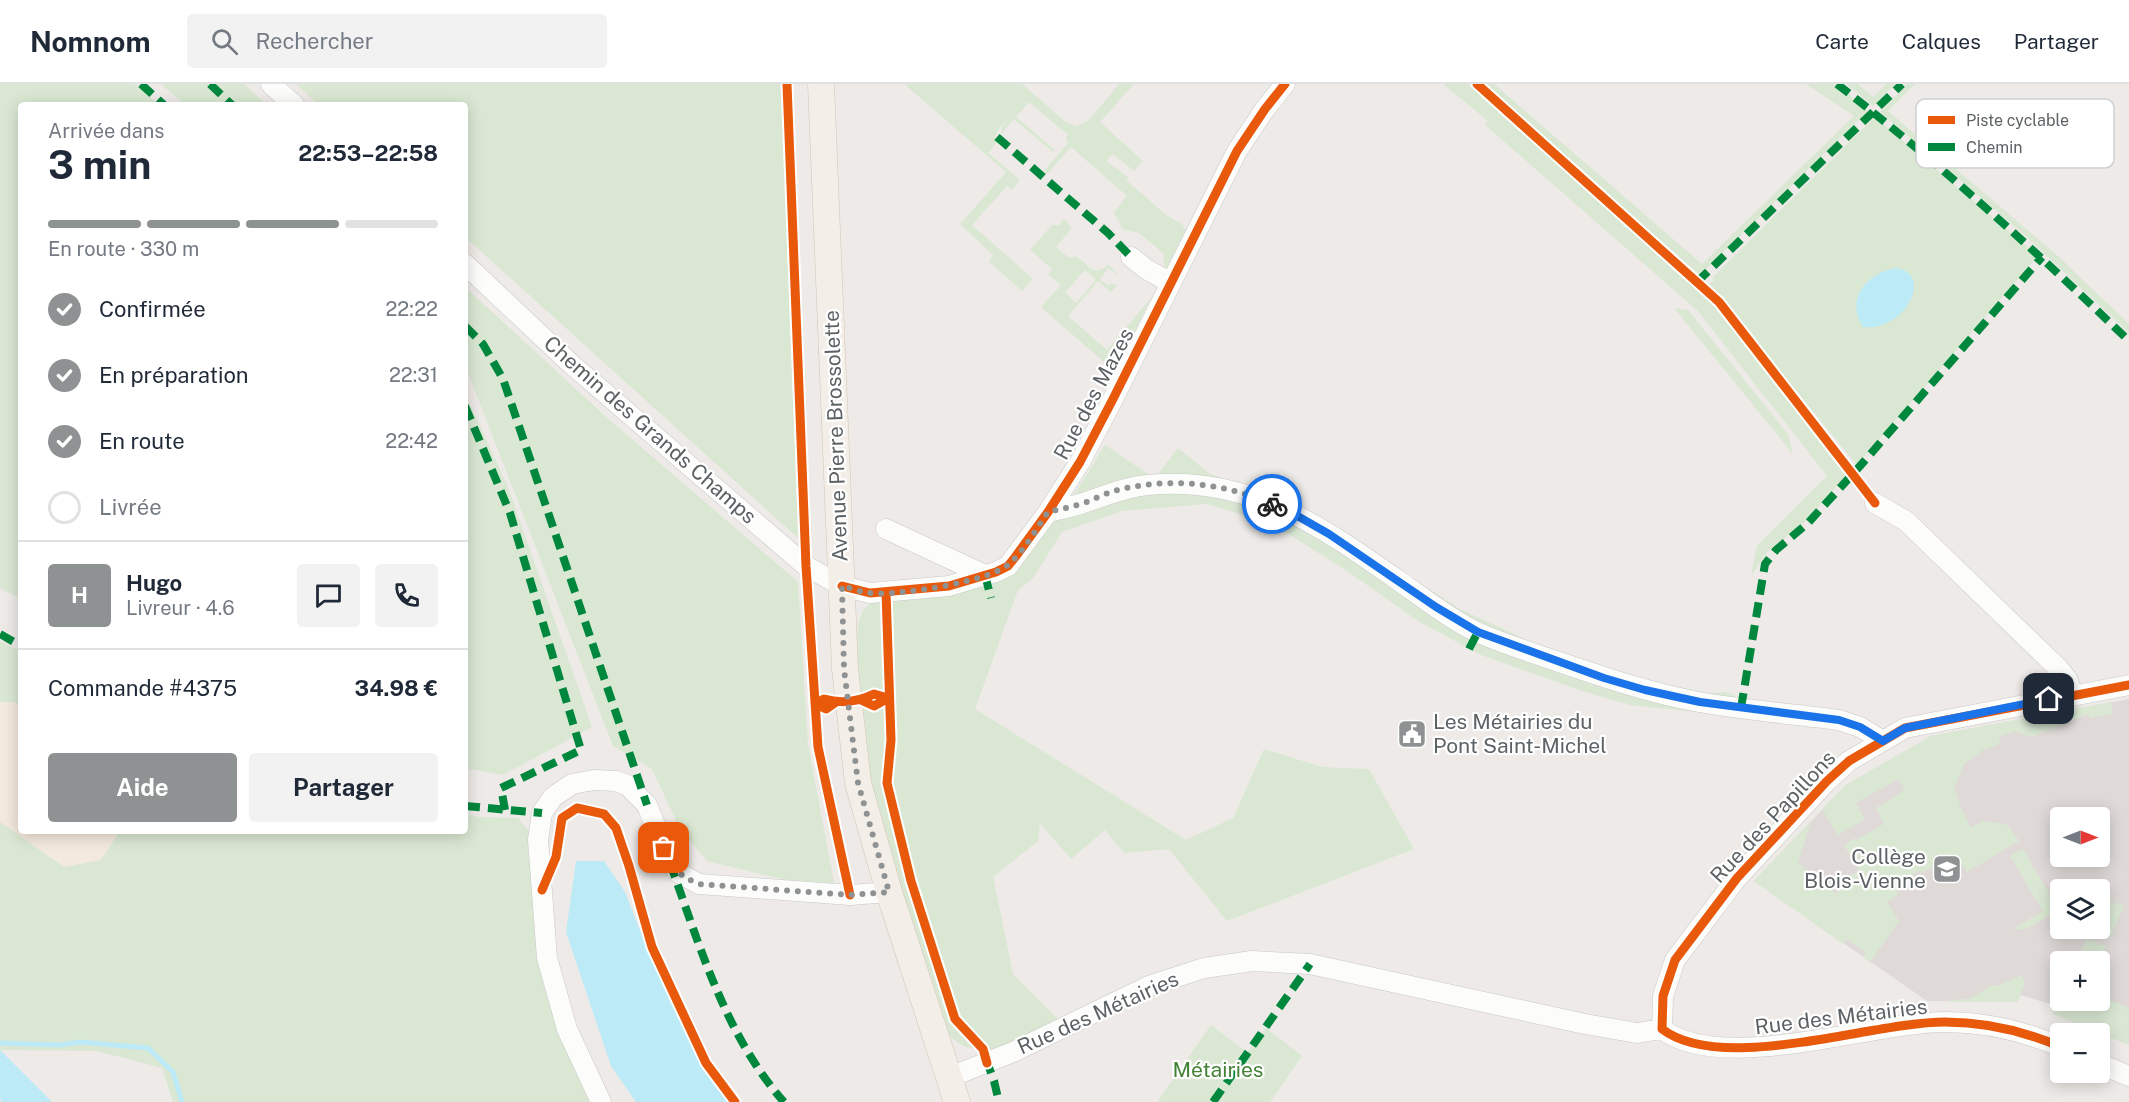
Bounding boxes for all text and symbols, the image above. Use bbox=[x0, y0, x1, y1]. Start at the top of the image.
search box bbox=[187, 14, 607, 68]
text: Nomnom bbox=[30, 25, 151, 58]
icon: search bbox=[208, 25, 241, 58]
text: Rechercher bbox=[256, 28, 373, 54]
text: Carte bbox=[1815, 29, 1869, 54]
text: Calques bbox=[1902, 29, 1981, 54]
text: Partager bbox=[2014, 29, 2099, 54]
legend bbox=[1916, 99, 2114, 168]
text: Piste cyclable bbox=[1966, 111, 2069, 130]
text: Arrivée dans bbox=[48, 119, 164, 143]
text: Chemin bbox=[1966, 138, 2022, 157]
text: 22:53–22:58 bbox=[298, 140, 438, 166]
text: 3 min bbox=[48, 142, 151, 188]
text: En route · 330 m bbox=[48, 237, 199, 261]
icon: check bbox=[48, 293, 81, 326]
text: Confirmée bbox=[99, 296, 206, 322]
text: 22:22 bbox=[385, 297, 438, 321]
street label: Avenue Pierre Brossolette bbox=[819, 310, 852, 562]
street label: Rue des Mazes bbox=[1048, 324, 1139, 464]
street label: Chemin des Grands Champs bbox=[539, 330, 762, 529]
icon: check bbox=[48, 359, 81, 392]
text: En préparation bbox=[99, 362, 249, 388]
text: 22:31 bbox=[389, 363, 438, 387]
icon: check bbox=[48, 425, 81, 458]
text: En route bbox=[99, 428, 185, 454]
text: 22:42 bbox=[385, 429, 438, 453]
courier bbox=[1242, 474, 1302, 534]
icon: bike bbox=[1256, 488, 1289, 521]
text: Livrée bbox=[99, 494, 162, 520]
button: chat bbox=[297, 564, 360, 627]
button: phone bbox=[375, 564, 438, 627]
text: Hugo bbox=[126, 570, 182, 596]
text: H bbox=[71, 582, 88, 608]
text: Livreur · 4.6 bbox=[126, 596, 235, 620]
pin bbox=[2023, 673, 2074, 724]
text: Commande #4375 bbox=[48, 675, 237, 701]
text: 34.98 € bbox=[355, 675, 438, 701]
icon: home bbox=[2032, 682, 2065, 715]
place label: Les Métairies du Pont Saint-Michel bbox=[1433, 709, 1607, 758]
public building icon: Les Métairies du Pont Saint-Michel bbox=[1396, 718, 1428, 750]
street label: Rue des Papillons bbox=[1705, 745, 1840, 888]
button: Aide bbox=[48, 753, 237, 822]
button: Partager bbox=[249, 753, 438, 822]
north arrow bbox=[2050, 807, 2110, 867]
map controls bbox=[2050, 807, 2110, 1083]
pin bbox=[638, 822, 689, 873]
icon: bag bbox=[647, 831, 680, 864]
place label: Collège Blois-Vienne bbox=[1804, 844, 1926, 893]
school or university icon: Collège Blois-Vienne bbox=[1931, 853, 1963, 885]
button: layers bbox=[2050, 879, 2110, 939]
button: + bbox=[2050, 951, 2110, 1011]
street label: Rue des Métairies bbox=[1013, 966, 1182, 1059]
street label: Rue des Métairies bbox=[1753, 994, 1929, 1039]
button: − bbox=[2050, 1023, 2110, 1083]
park label: Métairies bbox=[1173, 1057, 1263, 1082]

